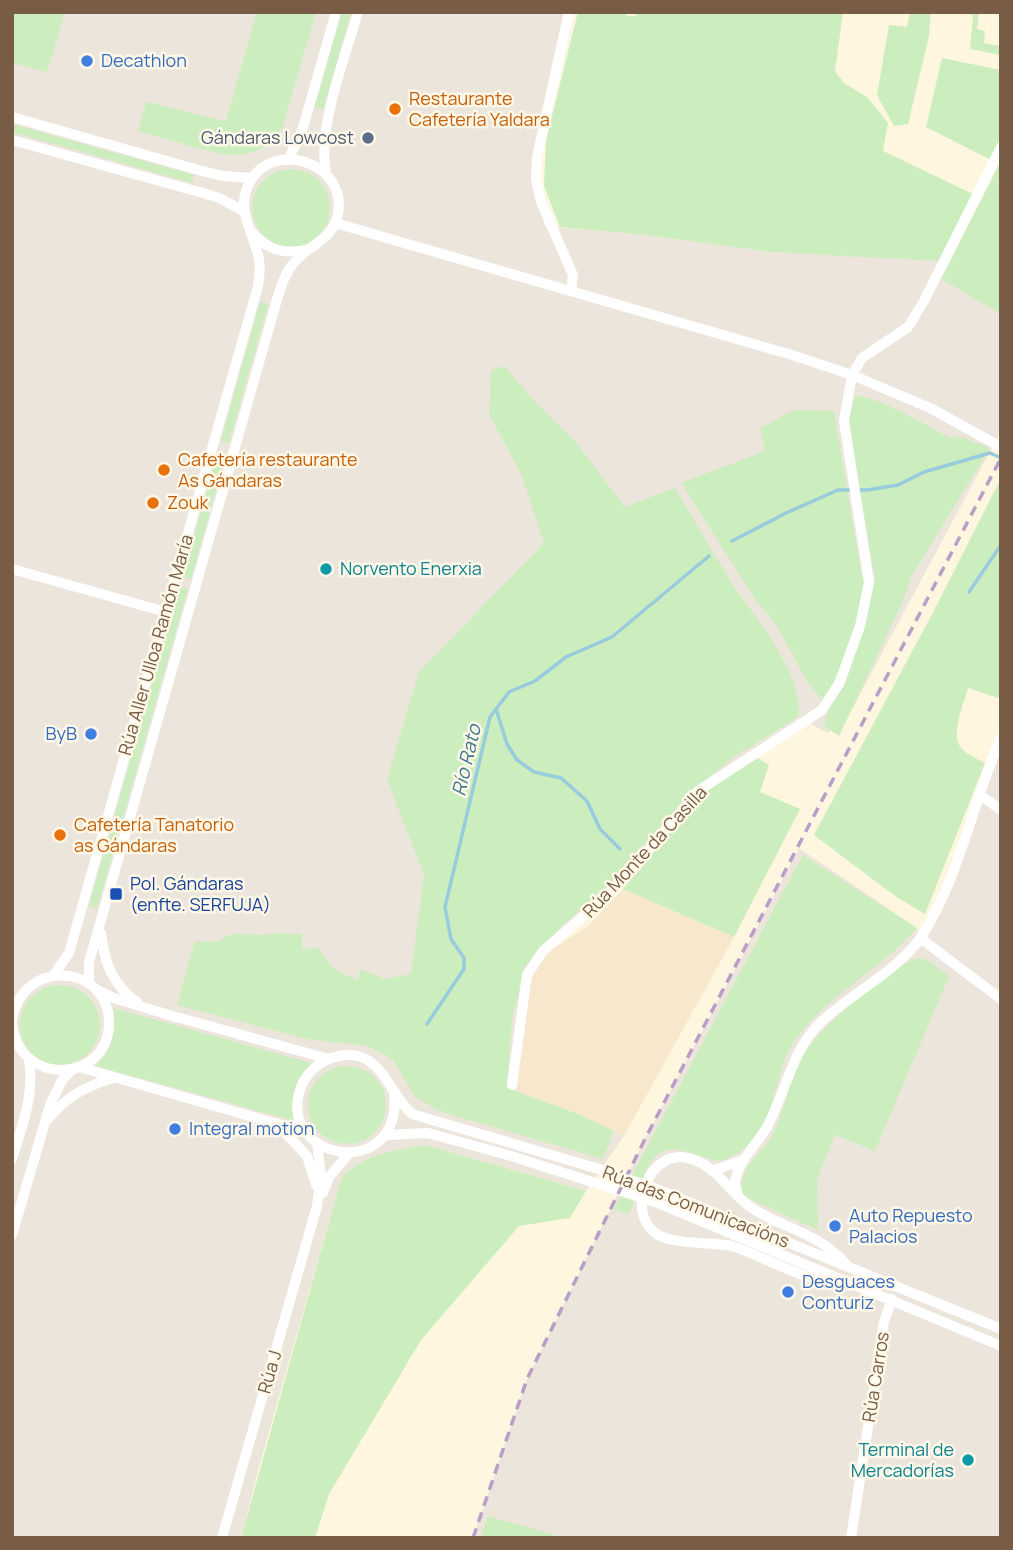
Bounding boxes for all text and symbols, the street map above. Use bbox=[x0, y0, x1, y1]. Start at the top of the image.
place label: Decathlon bbox=[101, 48, 187, 72]
marker: Decathlon bbox=[79, 53, 95, 69]
place label: Restaurante Cafetería Yaldara bbox=[409, 86, 550, 131]
marker: Restaurante Cafetería Yaldara bbox=[387, 101, 403, 117]
place label: Gándaras Lowcost bbox=[201, 125, 354, 149]
marker: Gándaras Lowcost bbox=[360, 130, 376, 146]
place label: Cafetería restaurante As Gándaras bbox=[178, 447, 357, 492]
marker: Cafetería restaurante As Gándaras bbox=[156, 462, 172, 478]
place label: Zouk bbox=[167, 490, 209, 514]
marker: Zouk bbox=[145, 495, 161, 511]
street label: Rúa Aller Ulloa Ramón María bbox=[112, 532, 198, 758]
place label: Norvento Enerxia bbox=[340, 556, 482, 580]
marker: Norvento Enerxia bbox=[318, 561, 334, 577]
water label: Río Rato bbox=[445, 720, 487, 798]
place label: ByB bbox=[45, 721, 77, 745]
marker: ByB bbox=[83, 726, 99, 742]
street label: Rúa Monte da Casilla bbox=[577, 780, 712, 923]
place label: Cafetería Tanatorio as Gándaras bbox=[74, 812, 234, 857]
marker: Cafetería Tanatorio as Gándaras bbox=[52, 827, 68, 843]
place label: Pol. Gándaras (enfte. SERFUJA) bbox=[130, 871, 271, 916]
marker: Pol. Gándaras (enfte. SERFUJA) bbox=[108, 886, 124, 902]
place label: Integral motion bbox=[189, 1116, 314, 1140]
marker: Integral motion bbox=[167, 1121, 183, 1137]
street label: Rúa das Comunicacións bbox=[599, 1159, 793, 1253]
place label: Auto Repuesto Palacios bbox=[849, 1203, 973, 1248]
marker: Auto Repuesto Palacios bbox=[827, 1218, 843, 1234]
place label: Desguaces Conturiz bbox=[802, 1269, 895, 1314]
marker: Desguaces Conturiz bbox=[780, 1284, 796, 1300]
street label: Rúa Carros bbox=[856, 1330, 894, 1424]
street label: Rúa J bbox=[251, 1347, 287, 1396]
place label: Terminal de Mercadorías bbox=[851, 1437, 954, 1482]
marker: Terminal de Mercadorías bbox=[960, 1452, 976, 1468]

